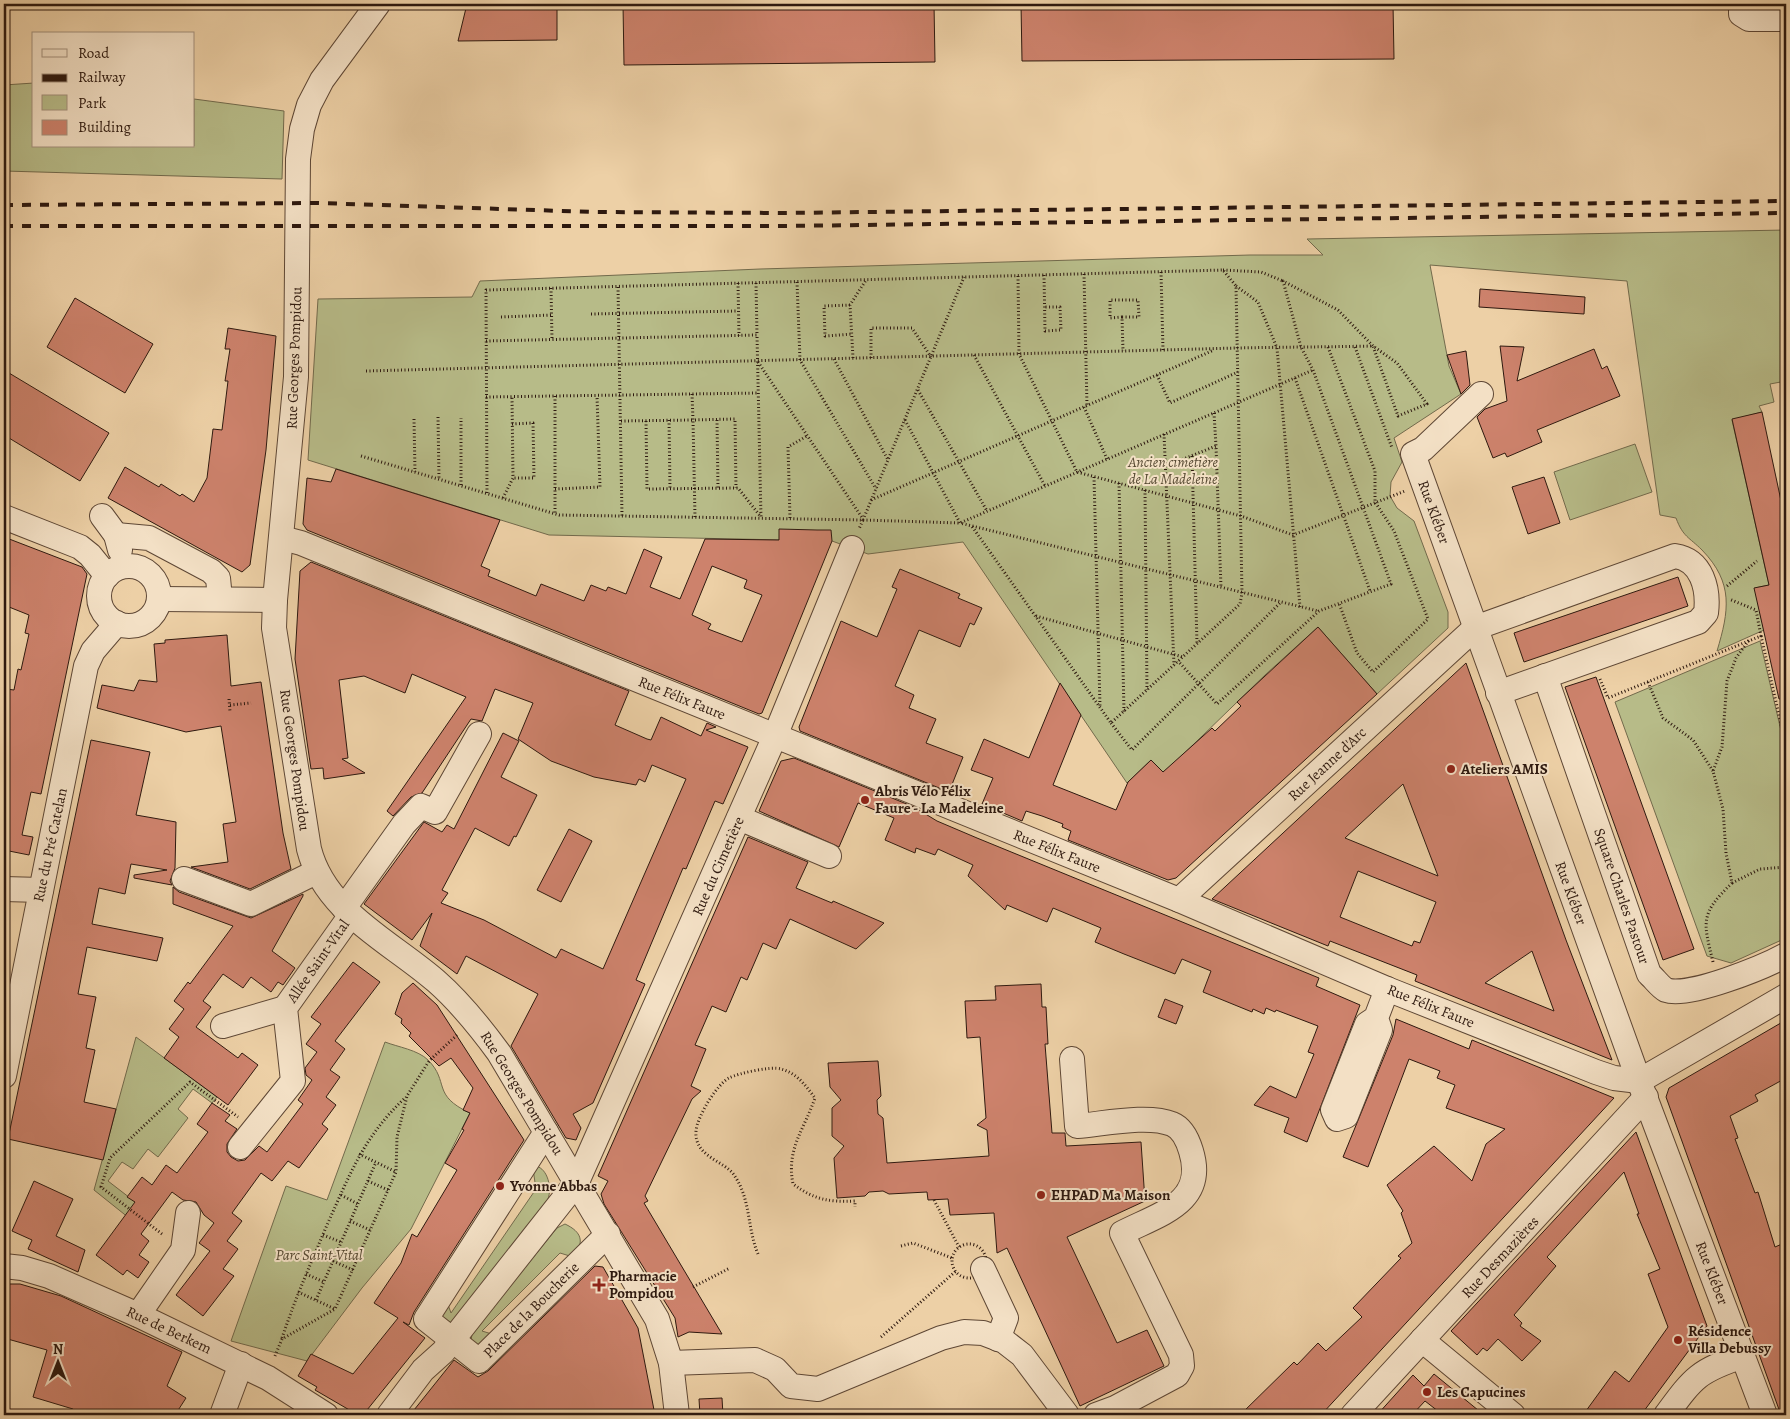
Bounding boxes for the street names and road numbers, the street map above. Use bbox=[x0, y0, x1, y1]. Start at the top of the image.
street label: Rue Georges Pompidou bbox=[282, 285, 307, 430]
street label: Rue Kléber bbox=[1413, 477, 1455, 547]
street label: Rue Félix Faure bbox=[635, 671, 729, 725]
street label: Rue Georges Pompidou bbox=[275, 688, 315, 833]
street label: Rue Jeanne d'Arc bbox=[1284, 722, 1370, 806]
street label: Rue du Pré Catelan bbox=[28, 786, 72, 904]
street label: Rue du Cimetière bbox=[687, 813, 749, 919]
street label: Rue Félix Faure bbox=[1010, 824, 1104, 878]
street label: Square Charles Pastour bbox=[1589, 825, 1655, 967]
street label: Rue Kléber bbox=[1550, 858, 1592, 928]
street label: Allée Saint-Vital bbox=[281, 915, 354, 1007]
street label: Rue Félix Faure bbox=[1384, 979, 1478, 1033]
street label: Rue Georges Pompidou bbox=[476, 1027, 569, 1160]
street label: Rue Desmazières bbox=[1457, 1212, 1543, 1302]
street label: Rue Kléber bbox=[1691, 1238, 1733, 1308]
street label: Place de la Boucherie bbox=[479, 1257, 584, 1362]
street label: Rue de Berkem bbox=[123, 1302, 215, 1359]

